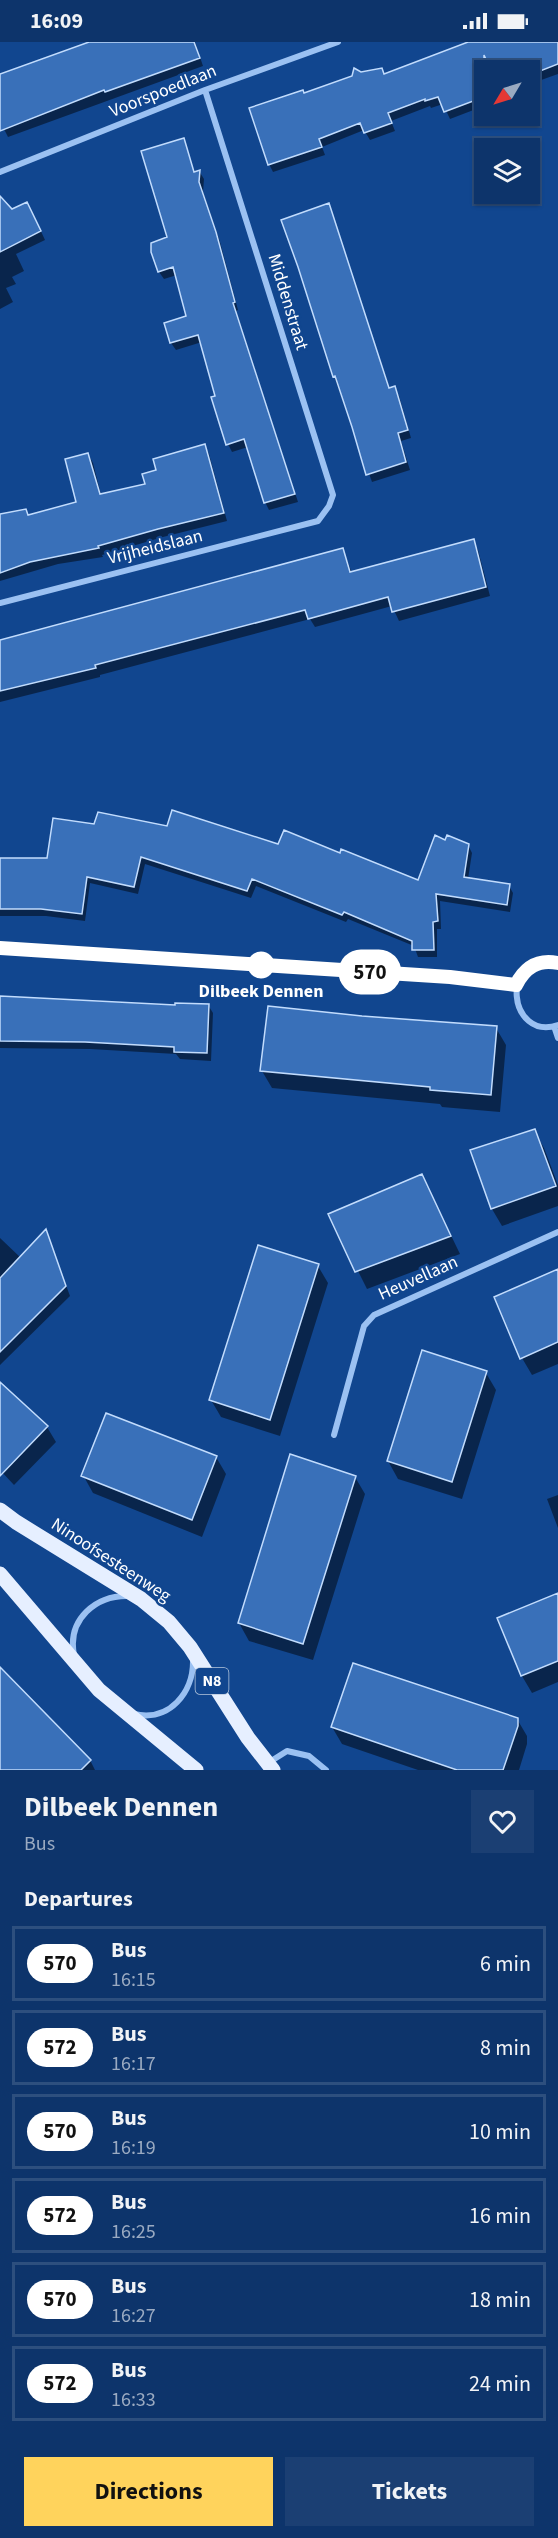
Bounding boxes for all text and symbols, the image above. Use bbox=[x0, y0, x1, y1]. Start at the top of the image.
text: 16:09 bbox=[30, 5, 83, 37]
street label: Voorspoedlaan bbox=[106, 58, 220, 124]
north arrow bbox=[474, 60, 540, 126]
map controls bbox=[474, 60, 540, 204]
button: layers bbox=[474, 138, 540, 204]
street label: Middenstraat bbox=[262, 251, 314, 353]
street label: Vrijheidslaan bbox=[105, 523, 205, 571]
marker: Dilbeek Dennen bbox=[248, 952, 274, 978]
line badge: 570 bbox=[336, 952, 404, 992]
text: 570 bbox=[353, 957, 387, 987]
place label: Dilbeek Dennen bbox=[199, 979, 323, 1004]
street label: Heuvellaan bbox=[374, 1249, 462, 1307]
street label: Ninoofsesteenweg bbox=[46, 1512, 176, 1608]
road number: N8 bbox=[196, 1668, 228, 1694]
text: Dilbeek Dennen bbox=[24, 1787, 218, 1827]
button: heart bbox=[471, 1790, 534, 1853]
text: Bus bbox=[24, 1830, 55, 1858]
text: Departures bbox=[24, 1883, 133, 1915]
text: Bus bbox=[111, 1934, 147, 1966]
text: 570 bbox=[43, 1948, 77, 1978]
text: 6 min bbox=[480, 1948, 531, 1980]
text: 16:15 bbox=[111, 1966, 156, 1994]
text: Bus bbox=[111, 2018, 147, 2050]
text: 572 bbox=[43, 2032, 77, 2062]
text: 8 min bbox=[480, 2032, 531, 2064]
text: 16:17 bbox=[111, 2050, 156, 2078]
text: Bus bbox=[111, 2102, 147, 2134]
text: 570 bbox=[43, 2116, 77, 2146]
text: 10 min bbox=[469, 2116, 531, 2148]
text: 16:19 bbox=[111, 2134, 156, 2162]
text: Bus bbox=[111, 2186, 147, 2218]
text: 572 bbox=[43, 2200, 77, 2230]
text: 16 min bbox=[469, 2200, 531, 2232]
text: 16:25 bbox=[111, 2218, 156, 2246]
text: Bus bbox=[111, 2270, 147, 2302]
text: 570 bbox=[43, 2284, 77, 2314]
text: 18 min bbox=[469, 2284, 531, 2316]
text: 16:27 bbox=[111, 2302, 156, 2330]
text: Bus bbox=[111, 2354, 147, 2386]
text: 572 bbox=[43, 2368, 77, 2398]
text: 24 min bbox=[469, 2368, 531, 2400]
text: 16:33 bbox=[111, 2386, 156, 2414]
button: Directions bbox=[24, 2457, 273, 2526]
button: Tickets bbox=[285, 2457, 534, 2526]

